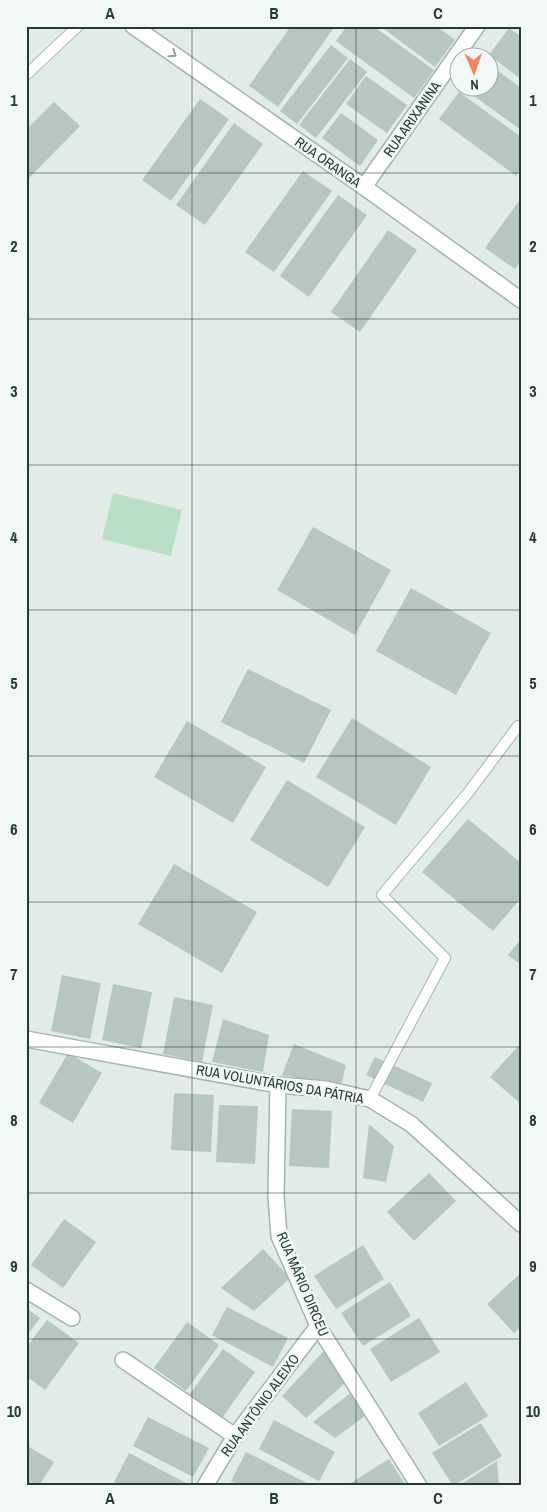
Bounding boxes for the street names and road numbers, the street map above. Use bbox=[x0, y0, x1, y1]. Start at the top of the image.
street label: RUA ARIXANINA bbox=[379, 77, 445, 160]
street label: RUA ORANGA bbox=[291, 133, 365, 192]
street label: RUA VOLUNTÁRIOS DA PÁTRIA bbox=[195, 1060, 365, 1108]
street label: RUA MÁRIO DIRCEU bbox=[273, 1229, 333, 1339]
street label: RUA ANTÔNIO ALEIXO bbox=[217, 1350, 303, 1460]

